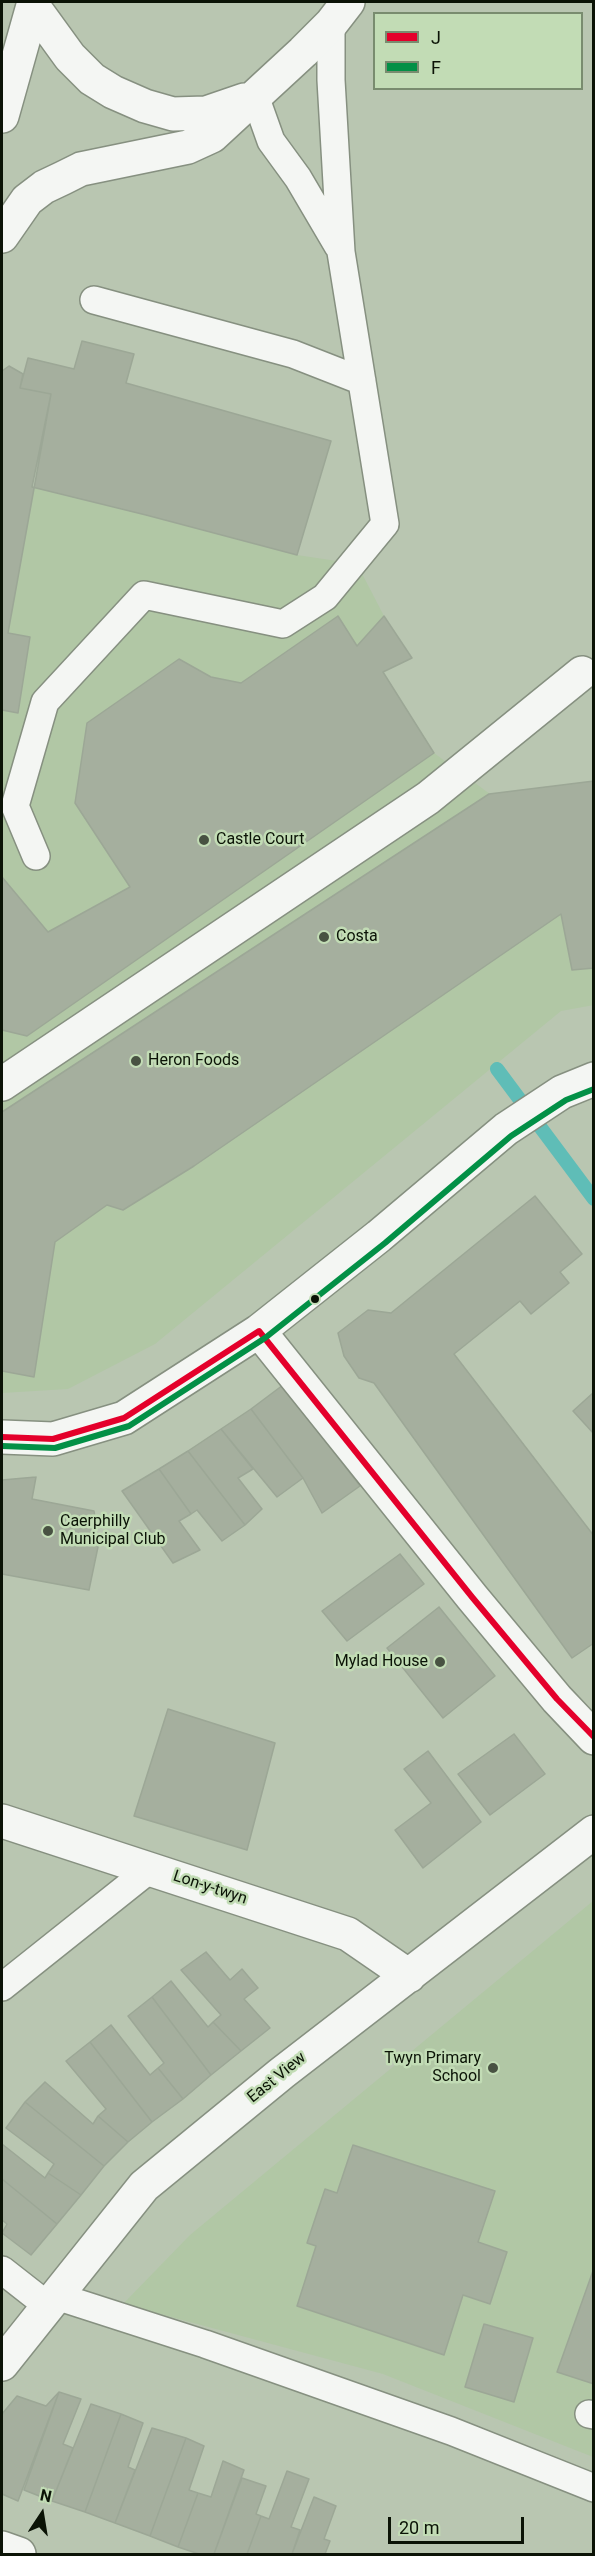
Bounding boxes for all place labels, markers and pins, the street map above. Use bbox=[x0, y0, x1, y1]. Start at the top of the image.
place label: Castle Court bbox=[216, 830, 304, 850]
marker: Castle Court bbox=[197, 833, 211, 847]
place label: Costa bbox=[336, 927, 378, 947]
marker: Costa bbox=[317, 930, 331, 944]
place label: Heron Foods bbox=[148, 1051, 239, 1071]
marker: Heron Foods bbox=[129, 1054, 143, 1068]
unlabelled marker bbox=[309, 1293, 321, 1305]
place label: Caerphilly Municipal Club bbox=[60, 1512, 165, 1550]
marker: Caerphilly Municipal Club bbox=[41, 1524, 55, 1538]
place label: Mylad House bbox=[335, 1652, 428, 1672]
marker: Mylad House bbox=[433, 1655, 447, 1669]
place label: Twyn Primary School bbox=[384, 2049, 481, 2087]
marker: Twyn Primary School bbox=[486, 2061, 500, 2075]

